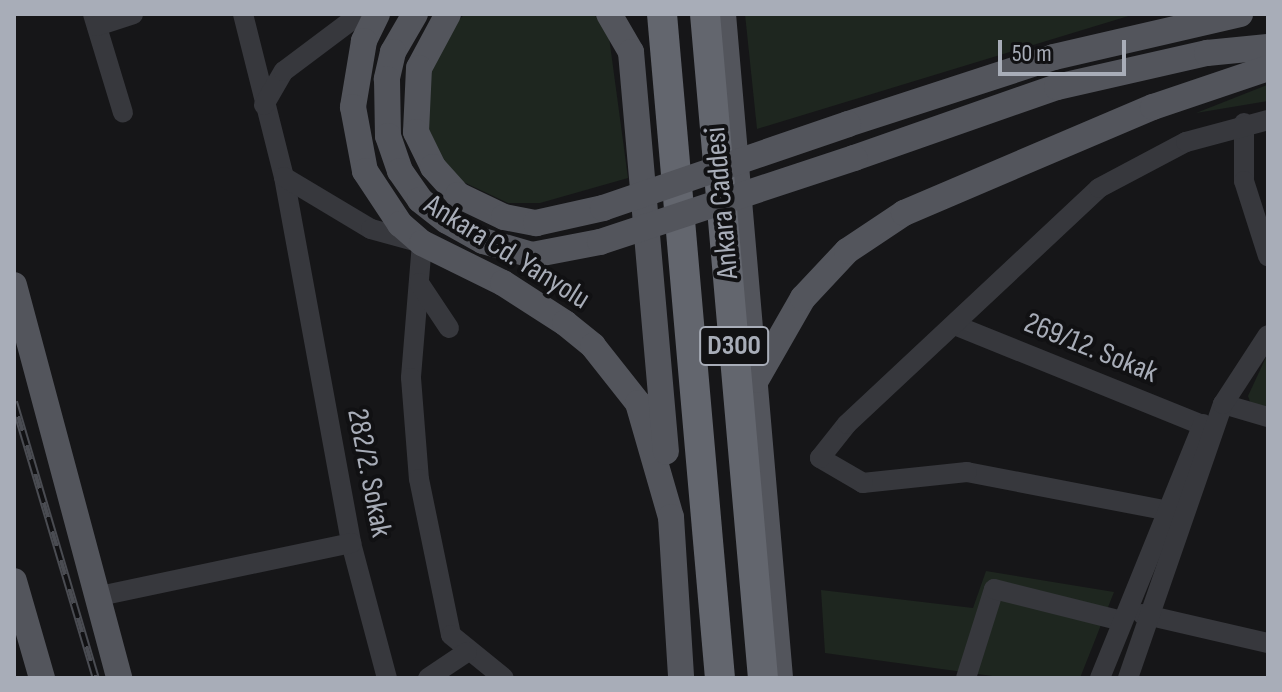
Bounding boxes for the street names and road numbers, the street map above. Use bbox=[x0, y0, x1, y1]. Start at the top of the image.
street label: Ankara Caddesi bbox=[697, 125, 747, 281]
street label: Ankara Cd. Yanyolu bbox=[418, 187, 596, 317]
street label: 269/12. Sokak bbox=[1019, 305, 1163, 391]
road number: D300 bbox=[698, 322, 770, 370]
street label: 282/2. Sokak bbox=[339, 406, 399, 540]

